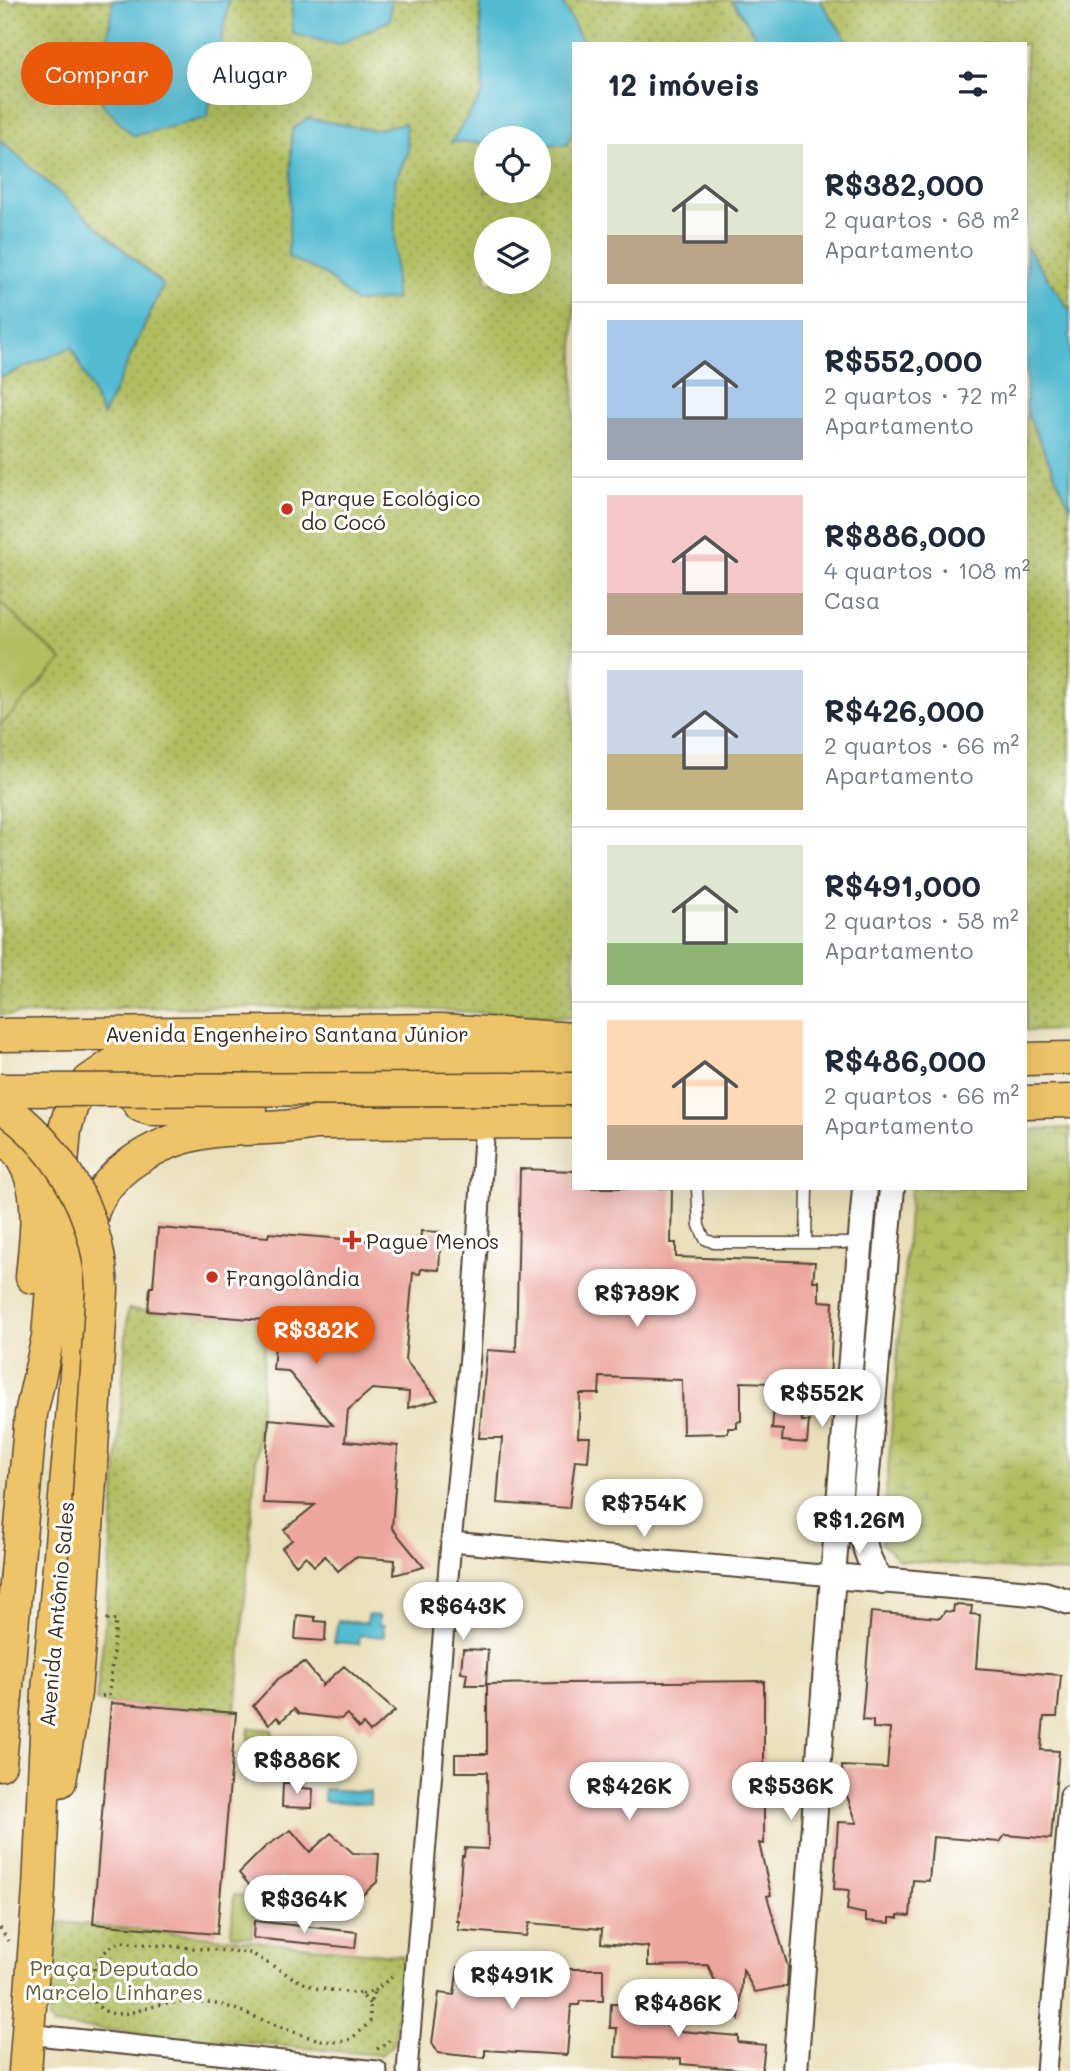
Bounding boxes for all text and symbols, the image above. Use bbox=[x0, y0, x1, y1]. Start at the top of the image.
chip: Comprar bbox=[21, 42, 173, 105]
chip: Alugar bbox=[187, 42, 312, 105]
text: 12 imóveis bbox=[607, 64, 759, 104]
icon: filters bbox=[954, 65, 992, 103]
map controls bbox=[474, 126, 551, 294]
button: locate bbox=[474, 126, 551, 203]
text: R$382,000 bbox=[824, 164, 984, 204]
icon: home bbox=[663, 172, 747, 256]
text: 2 quartos · 68 m² bbox=[824, 204, 1019, 234]
button: layers bbox=[474, 217, 551, 294]
text: Apartamento bbox=[824, 234, 974, 264]
text: R$552,000 bbox=[824, 340, 982, 380]
icon: home bbox=[663, 348, 747, 432]
text: 2 quartos · 72 m² bbox=[824, 380, 1017, 410]
text: Apartamento bbox=[824, 410, 974, 440]
place label: Parque Ecológico do Cocó bbox=[301, 484, 480, 535]
marker: Parque Ecológico do Cocó bbox=[279, 501, 295, 517]
text: R$886,000 bbox=[824, 515, 986, 555]
icon: home bbox=[663, 523, 747, 607]
text: 4 quartos · 108 m² bbox=[824, 555, 1031, 585]
text: Casa bbox=[824, 585, 880, 615]
text: R$426,000 bbox=[824, 690, 984, 730]
icon: home bbox=[663, 698, 747, 782]
text: 2 quartos · 66 m² bbox=[824, 730, 1019, 760]
text: Apartamento bbox=[824, 760, 974, 790]
text: R$491,000 bbox=[824, 865, 981, 905]
icon: home bbox=[663, 873, 747, 957]
text: 2 quartos · 58 m² bbox=[824, 905, 1019, 935]
text: Apartamento bbox=[824, 935, 974, 965]
street label: Avenida Engenheiro Santana Júnior bbox=[105, 1020, 469, 1047]
text: R$486,000 bbox=[824, 1040, 986, 1080]
icon: home bbox=[663, 1048, 747, 1132]
text: 2 quartos · 66 m² bbox=[824, 1080, 1019, 1110]
text: Apartamento bbox=[824, 1110, 974, 1140]
place label: Pague Menos bbox=[366, 1227, 499, 1254]
marker: Pague Menos bbox=[344, 1232, 360, 1248]
place label: Frangolândia bbox=[226, 1264, 360, 1291]
marker: Frangolândia bbox=[204, 1269, 220, 1285]
pin: R$789K bbox=[580, 1270, 694, 1329]
text: R$789K bbox=[594, 1277, 680, 1307]
pin: R$382K bbox=[259, 1306, 373, 1366]
text: R$382K bbox=[273, 1314, 359, 1344]
pin: R$552K bbox=[765, 1370, 879, 1429]
text: R$552K bbox=[780, 1377, 865, 1407]
pin: R$754K bbox=[587, 1480, 701, 1539]
text: R$754K bbox=[601, 1487, 687, 1517]
pin: R$1.26M bbox=[794, 1496, 924, 1556]
street label: Avenida Antônio Sales bbox=[33, 1500, 79, 1728]
text: R$1.26M bbox=[813, 1504, 905, 1534]
pin: R$643K bbox=[406, 1582, 520, 1642]
text: R$643K bbox=[419, 1590, 507, 1620]
pin: R$886K bbox=[240, 1736, 354, 1796]
text: R$886K bbox=[253, 1744, 341, 1774]
pin: R$426K bbox=[572, 1762, 686, 1822]
pin: R$536K bbox=[734, 1762, 848, 1822]
text: R$426K bbox=[586, 1770, 672, 1800]
text: R$536K bbox=[748, 1770, 834, 1800]
pin: R$364K bbox=[247, 1876, 361, 1935]
text: R$364K bbox=[260, 1883, 348, 1913]
pin: R$491K bbox=[455, 1952, 569, 2011]
park label: Praça Deputado Marcelo Linhares bbox=[25, 1954, 203, 2005]
text: R$491K bbox=[470, 1959, 554, 1989]
pin: R$486K bbox=[621, 1980, 735, 2039]
text: R$486K bbox=[634, 1987, 722, 2017]

